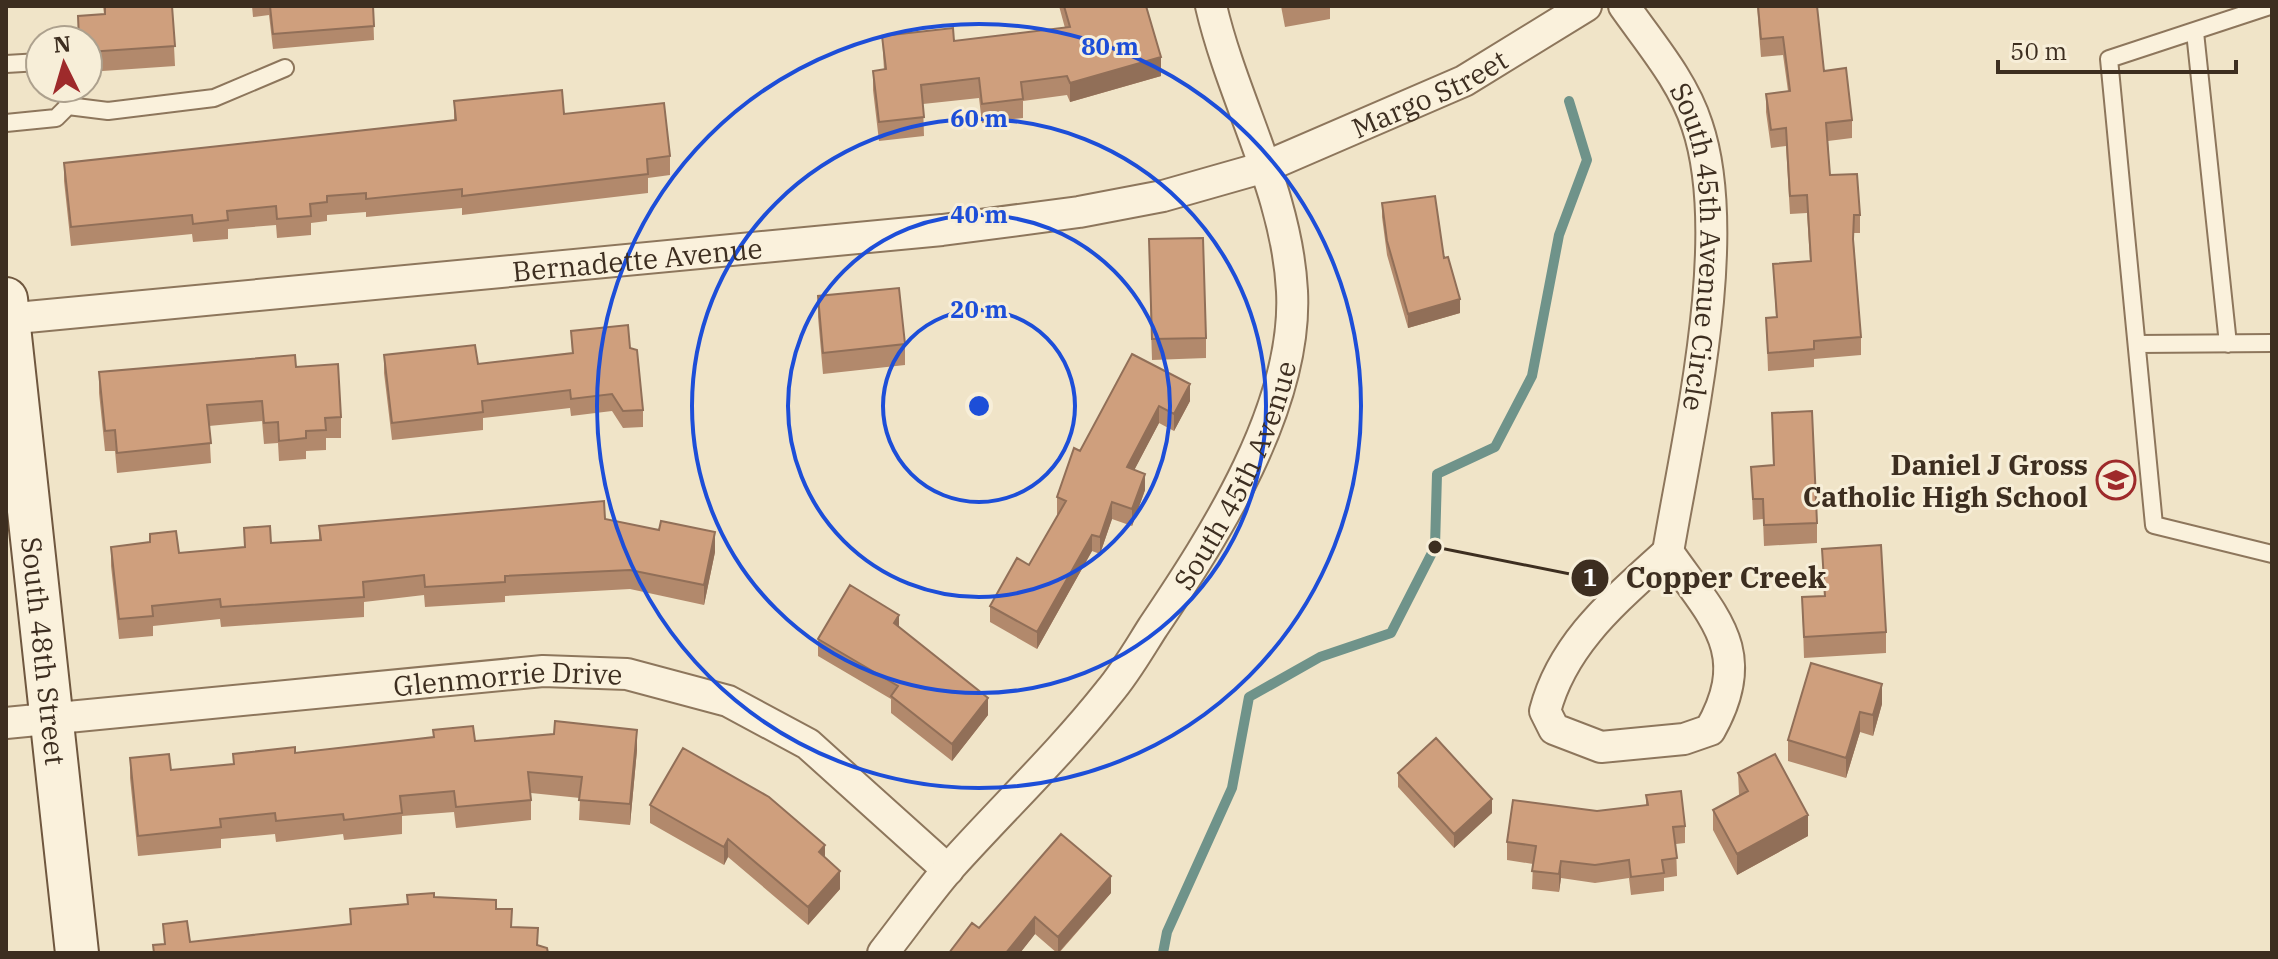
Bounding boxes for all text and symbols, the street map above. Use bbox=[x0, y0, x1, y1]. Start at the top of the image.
north arrow bbox=[24, 24, 104, 104]
scale bar bbox=[1998, 24, 2236, 74]
text: N bbox=[52, 28, 72, 59]
text: 80 m bbox=[1081, 30, 1139, 62]
text: 50 m bbox=[2010, 35, 2067, 67]
street label: Margo Street bbox=[1346, 40, 1514, 146]
street label: South 45th Avenue Circle bbox=[1662, 75, 1730, 414]
text: 60 m bbox=[950, 102, 1008, 134]
text: 40 m bbox=[950, 198, 1008, 230]
street label: Bernadette Avenue bbox=[510, 229, 764, 289]
text: 20 m bbox=[950, 293, 1008, 325]
street label: South 45th Avenue bbox=[1164, 357, 1304, 596]
centre of rings bbox=[965, 392, 993, 420]
place label: Daniel J Gross Catholic High School bbox=[1803, 446, 2088, 515]
school or university icon: Daniel J Gross Catholic High School bbox=[2095, 459, 2137, 501]
street label: South 48th Street bbox=[13, 535, 75, 767]
callout: Copper Creek bbox=[1570, 551, 1842, 605]
text: Copper Creek bbox=[1626, 557, 1827, 596]
text: 1 bbox=[1583, 561, 1597, 593]
street label: Glenmorrie Drive bbox=[391, 652, 623, 704]

